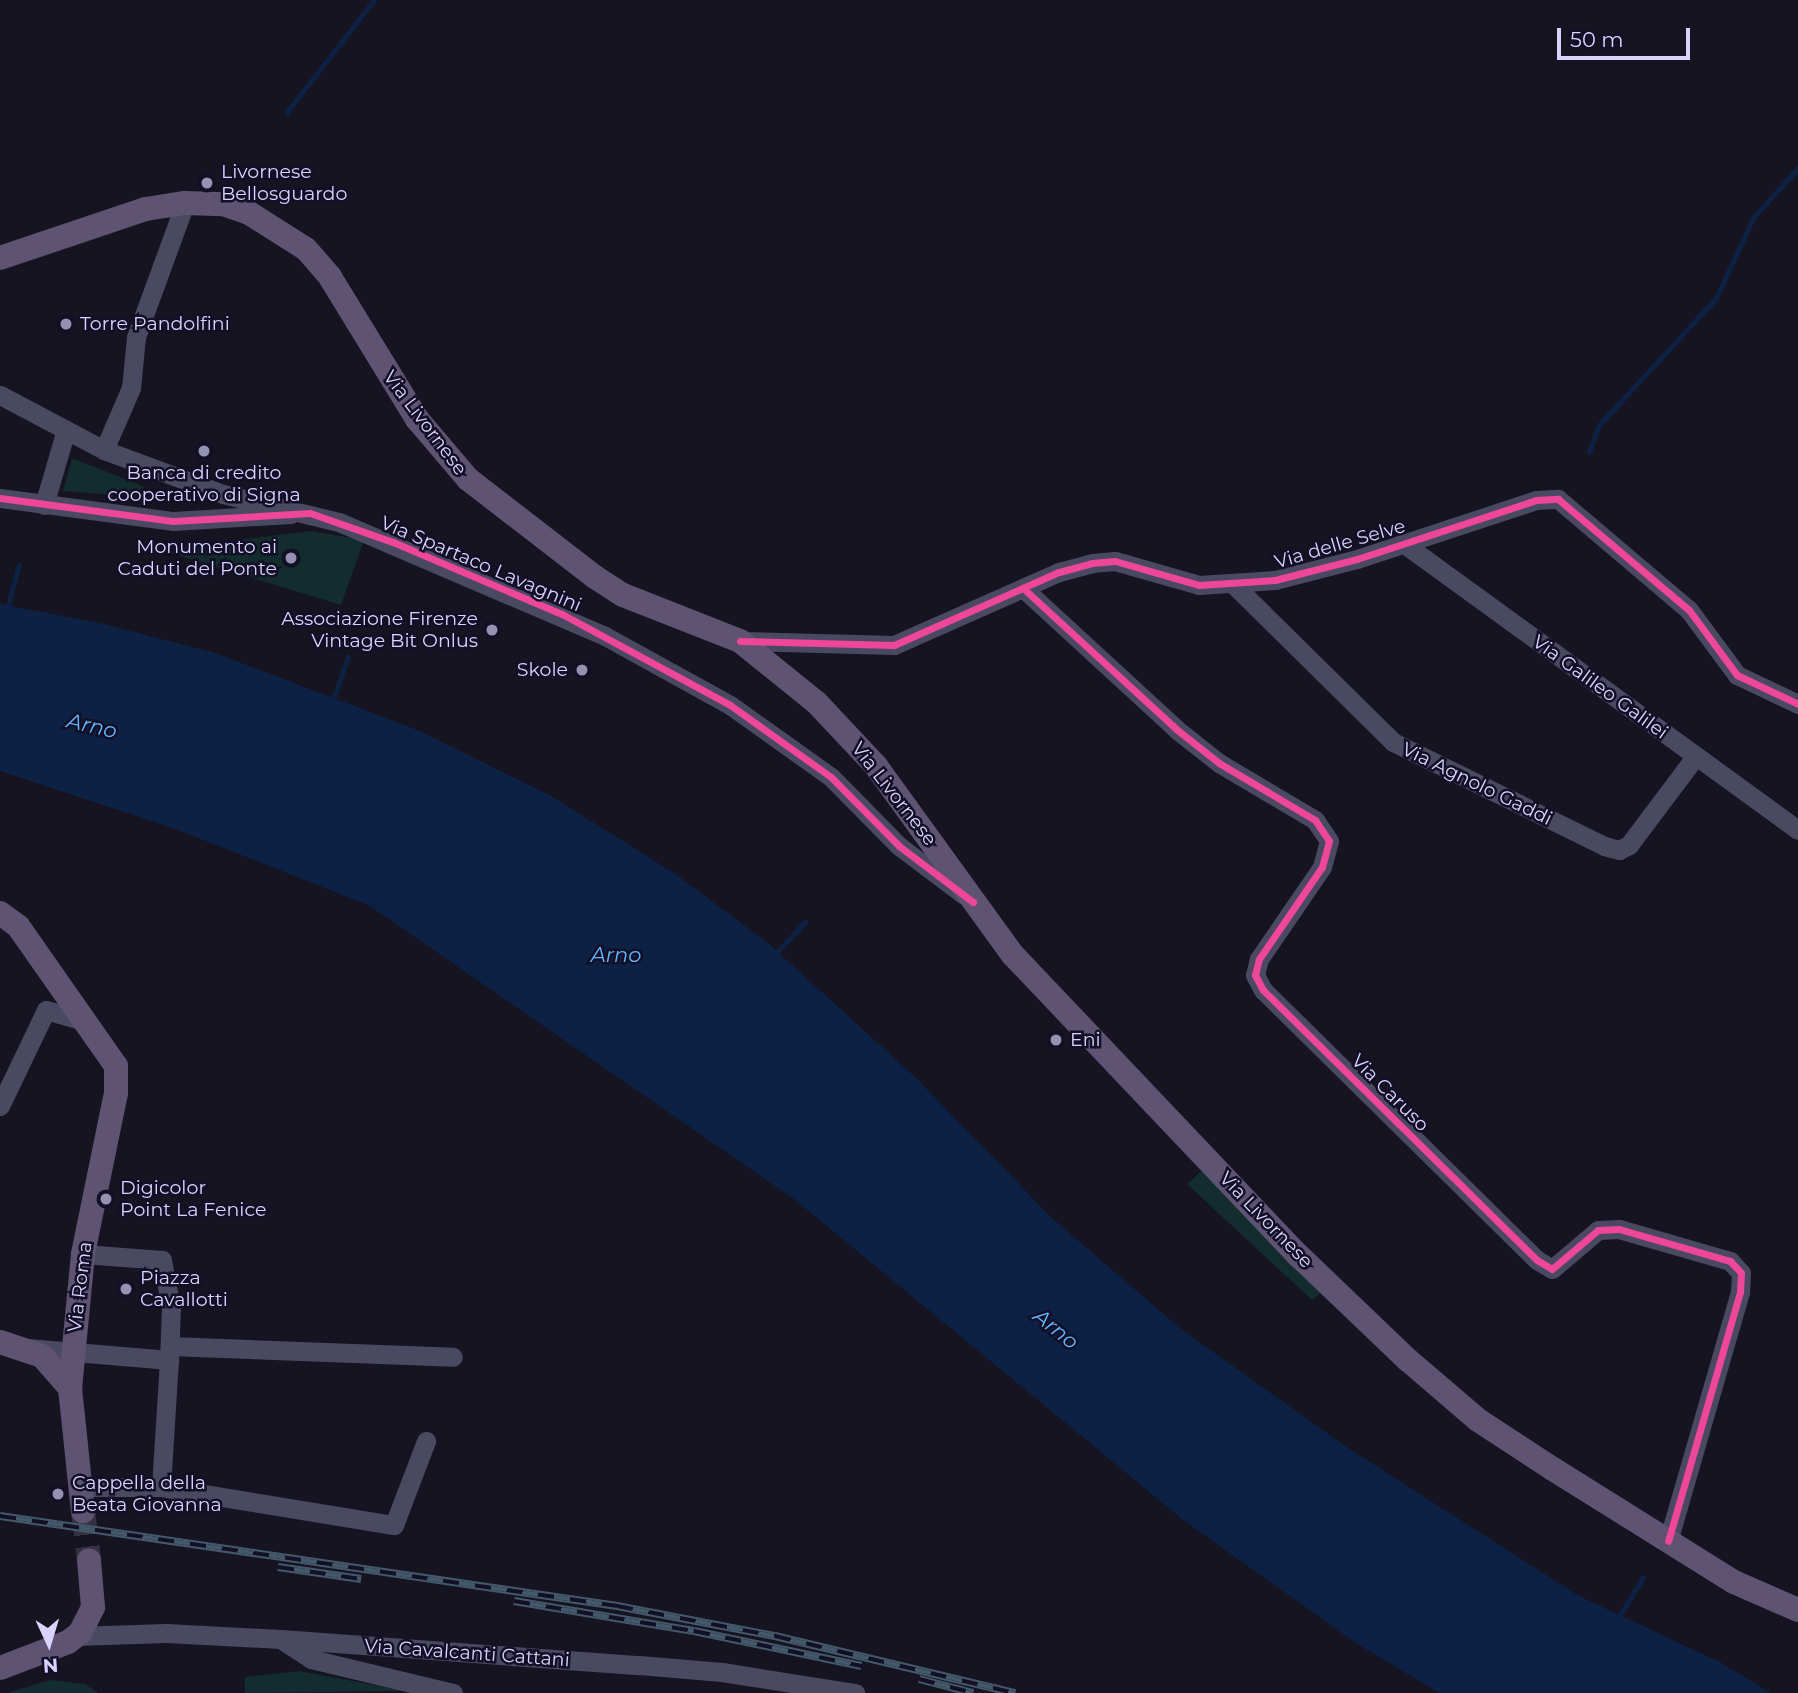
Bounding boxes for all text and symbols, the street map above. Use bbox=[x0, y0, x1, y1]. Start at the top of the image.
scale bar bbox=[1560, 14, 1693, 58]
text: 50 m bbox=[1570, 27, 1624, 52]
place label: Livornese Bellosguardo bbox=[221, 161, 347, 205]
marker: Livornese Bellosguardo bbox=[199, 175, 215, 191]
place label: Torre Pandolfini bbox=[80, 313, 230, 335]
marker: Torre Pandolfini bbox=[58, 316, 74, 332]
street label: Via Livornese bbox=[378, 366, 472, 480]
marker: Banca di credito cooperativo di Signa bbox=[196, 443, 212, 459]
place label: Banca di credito cooperativo di Signa bbox=[107, 462, 301, 506]
street label: Via Spartaco Lavagnini bbox=[377, 511, 585, 617]
street label: Via delle Selve bbox=[1272, 514, 1408, 574]
place label: Monumento ai Caduti del Ponte bbox=[118, 536, 277, 580]
marker: Monumento ai Caduti del Ponte bbox=[283, 550, 299, 566]
place label: Associazione Firenze Vintage Bit Onlus bbox=[281, 608, 478, 652]
marker: Associazione Firenze Vintage Bit Onlus bbox=[484, 622, 500, 638]
street label: Via Galileo Galilei bbox=[1528, 630, 1672, 744]
place label: Skole bbox=[517, 659, 568, 681]
marker: Skole bbox=[574, 662, 590, 678]
water label: Arno bbox=[64, 708, 120, 744]
street label: Via Livornese bbox=[847, 738, 941, 850]
street label: Via Agnolo Gaddi bbox=[1398, 738, 1556, 830]
water label: Arno bbox=[591, 942, 641, 968]
place label: Eni bbox=[1070, 1029, 1101, 1051]
marker: Eni bbox=[1048, 1032, 1064, 1048]
street label: Via Caruso bbox=[1346, 1049, 1434, 1137]
street label: Via Livornese bbox=[1214, 1167, 1318, 1273]
place label: Digicolor Point La Fenice bbox=[120, 1177, 266, 1221]
marker: Digicolor Point La Fenice bbox=[98, 1191, 114, 1207]
street label: Via Roma bbox=[63, 1240, 97, 1334]
place label: Piazza Cavallotti bbox=[140, 1267, 228, 1311]
marker: Piazza Cavallotti bbox=[118, 1281, 134, 1297]
water label: Arno bbox=[1028, 1303, 1084, 1355]
place label: Cappella della Beata Giovanna bbox=[72, 1472, 222, 1516]
marker: Cappella della Beata Giovanna bbox=[50, 1486, 66, 1502]
north arrow bbox=[14, 1609, 84, 1679]
street label: Via Cavalcanti Cattani bbox=[364, 1634, 570, 1672]
text: N bbox=[42, 1653, 59, 1677]

